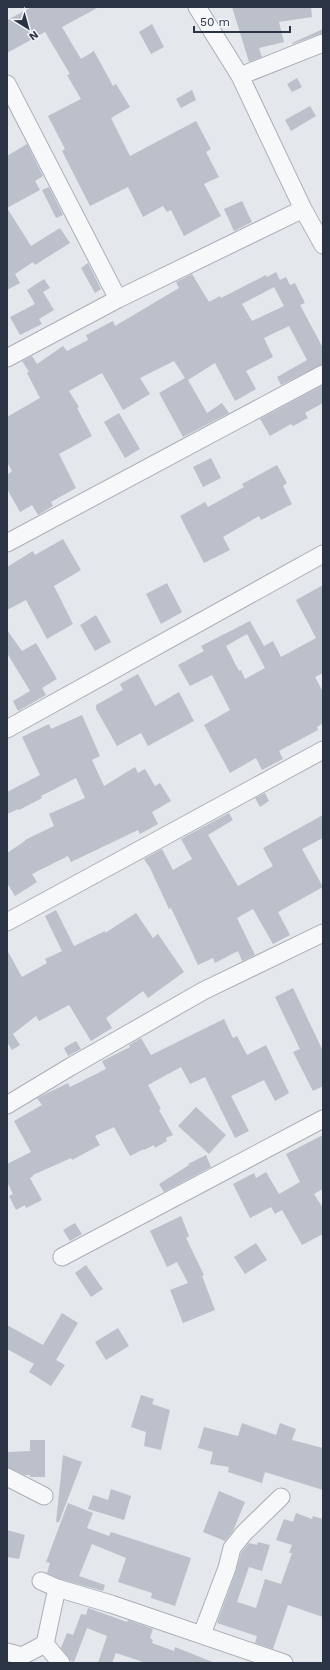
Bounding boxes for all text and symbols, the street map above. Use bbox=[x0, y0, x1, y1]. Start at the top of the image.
north arrow bbox=[8, 8, 48, 48]
scale bar bbox=[194, 8, 290, 34]
text: 50 m bbox=[200, 15, 230, 29]
text: N bbox=[27, 28, 41, 43]

